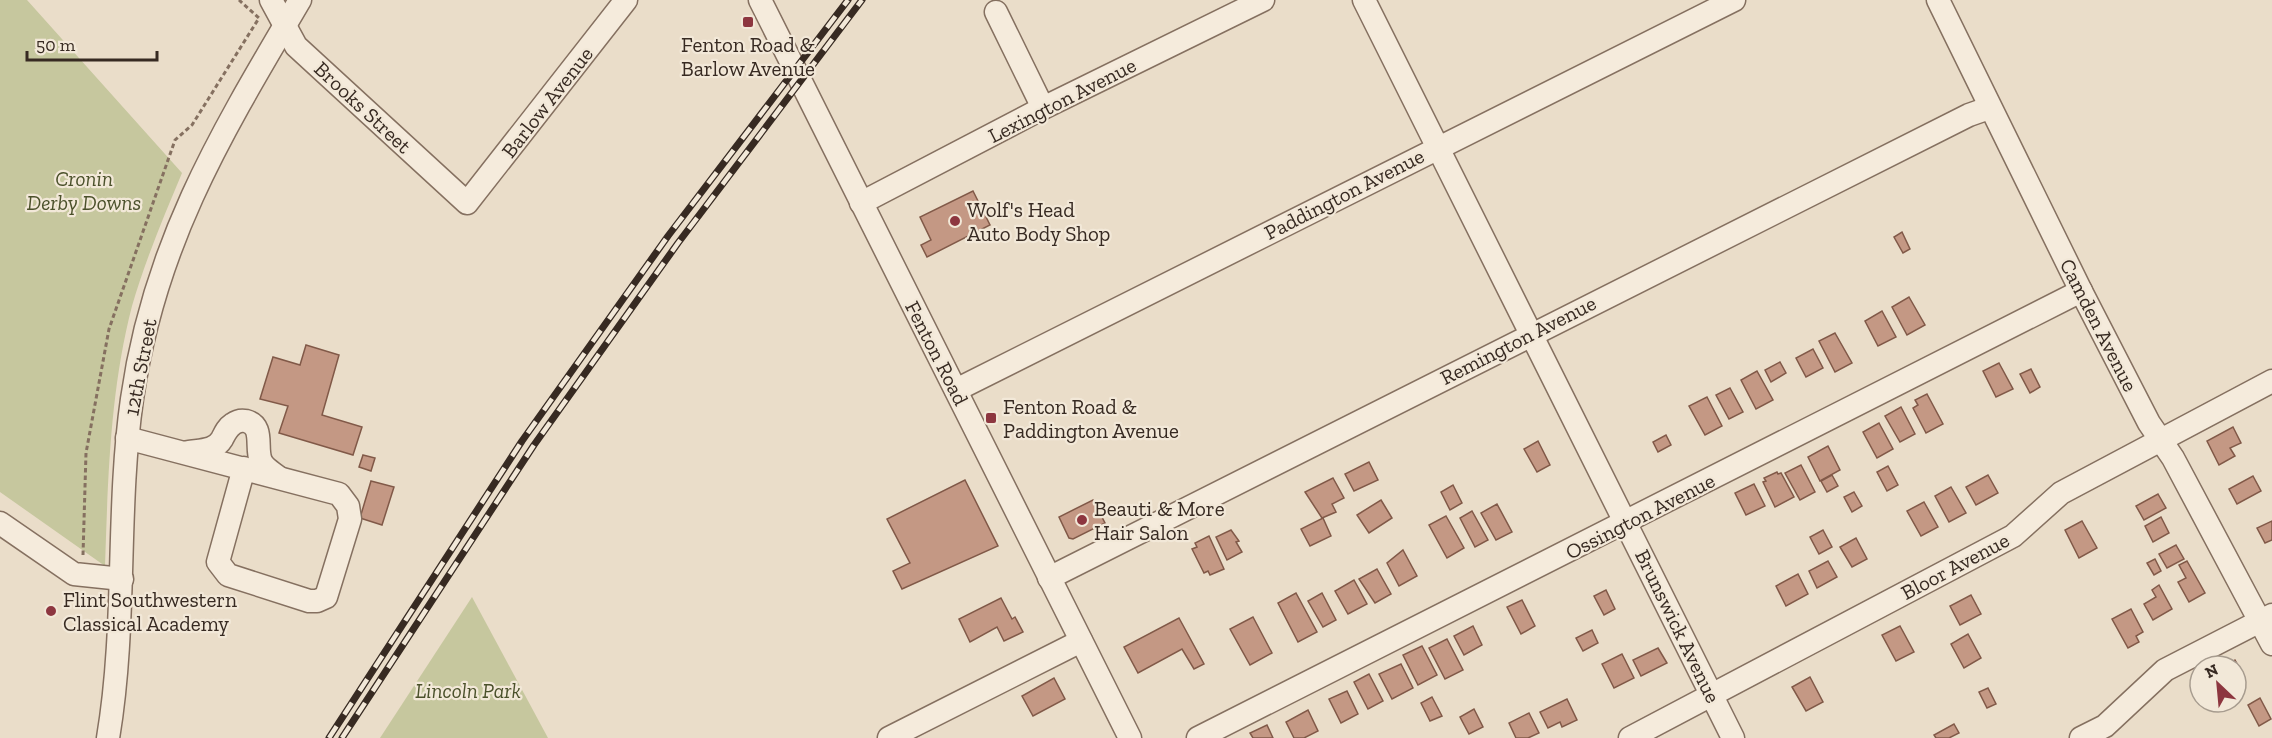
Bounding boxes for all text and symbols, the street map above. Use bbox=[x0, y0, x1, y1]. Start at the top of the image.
marker: Fenton Road & Barlow Avenue bbox=[741, 15, 755, 29]
scale bar bbox=[27, 24, 158, 62]
place label: Fenton Road & Barlow Avenue bbox=[681, 32, 815, 81]
text: 50 m bbox=[36, 34, 76, 56]
street label: Barlow Avenue bbox=[496, 41, 598, 162]
street label: Lexington Avenue bbox=[984, 52, 1140, 148]
street label: Brooks Street bbox=[309, 56, 417, 158]
street label: Paddington Avenue bbox=[1260, 143, 1428, 245]
park label: Cronin Derby Downs bbox=[27, 166, 141, 215]
place label: Wolf's Head Auto Body Shop bbox=[967, 197, 1110, 246]
marker: Wolf's Head Auto Body Shop bbox=[948, 214, 962, 228]
street label: Camden Avenue bbox=[2055, 254, 2143, 396]
street label: Remington Avenue bbox=[1436, 290, 1600, 390]
street label: Fenton Road bbox=[900, 297, 974, 410]
street label: 12th Street bbox=[118, 316, 162, 418]
place label: Fenton Road & Paddington Avenue bbox=[1003, 394, 1179, 443]
marker: Fenton Road & Paddington Avenue bbox=[984, 411, 998, 425]
street label: Ossington Avenue bbox=[1561, 467, 1719, 564]
place label: Beauti & More Hair Salon bbox=[1094, 496, 1225, 545]
marker: Beauti & More Hair Salon bbox=[1075, 513, 1089, 527]
street label: Bloor Avenue bbox=[1897, 527, 2013, 605]
street label: Brunswick Avenue bbox=[1630, 545, 1726, 707]
place label: Flint Southwestern Classical Academy bbox=[63, 587, 237, 636]
marker: Flint Southwestern Classical Academy bbox=[44, 604, 58, 618]
north arrow bbox=[2188, 654, 2248, 714]
text: N bbox=[2202, 660, 2221, 682]
park label: Lincoln Park bbox=[415, 678, 521, 703]

